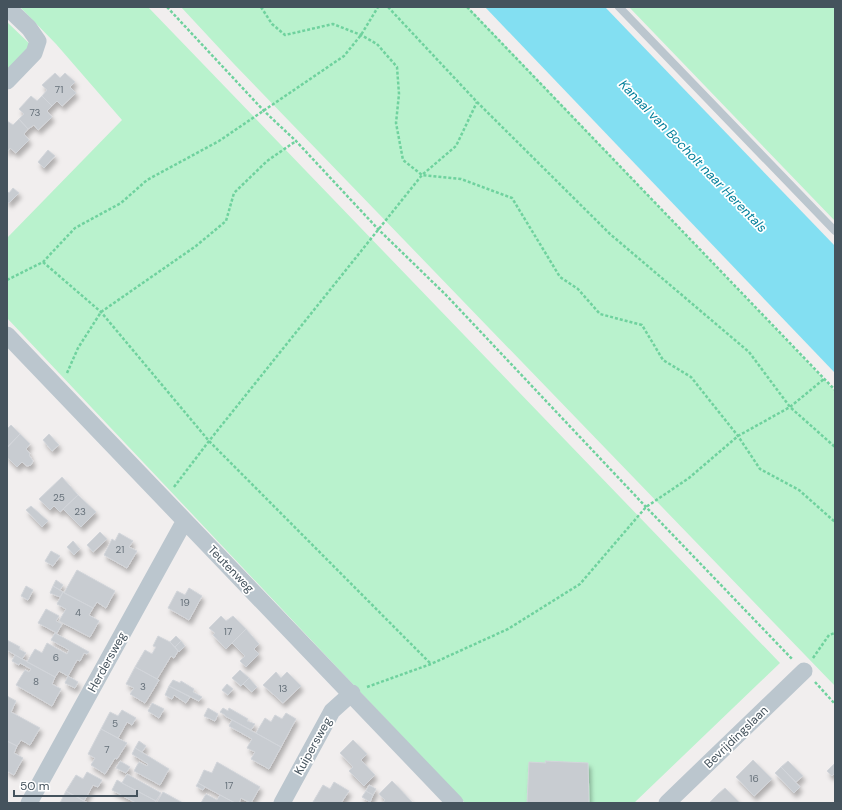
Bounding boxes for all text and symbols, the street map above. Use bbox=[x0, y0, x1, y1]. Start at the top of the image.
water label: Kanaal van Bocholt naar Herentals bbox=[615, 76, 771, 236]
house number: 71 bbox=[55, 83, 63, 96]
house number: 73 bbox=[30, 106, 41, 119]
house number: 25 bbox=[53, 491, 65, 504]
house number: 23 bbox=[74, 505, 86, 518]
street label: Teutenweg bbox=[204, 542, 258, 596]
house number: 21 bbox=[116, 543, 124, 556]
house number: 19 bbox=[180, 596, 190, 609]
house number: 4 bbox=[75, 606, 81, 619]
house number: 17 bbox=[224, 625, 232, 638]
street label: Herdersweg bbox=[84, 629, 130, 695]
house number: 6 bbox=[53, 651, 59, 664]
house number: 8 bbox=[33, 675, 39, 688]
house number: 3 bbox=[140, 680, 146, 693]
house number: 13 bbox=[278, 682, 288, 695]
street label: Bevrijdingslaan bbox=[701, 702, 771, 772]
street label: Kuipersweg bbox=[291, 714, 336, 778]
house number: 5 bbox=[112, 717, 118, 730]
house number: 7 bbox=[104, 743, 110, 756]
scale bar bbox=[14, 772, 137, 798]
house number: 16 bbox=[749, 772, 759, 785]
text: 50 m bbox=[20, 778, 49, 794]
house number: 17 bbox=[225, 779, 233, 792]

